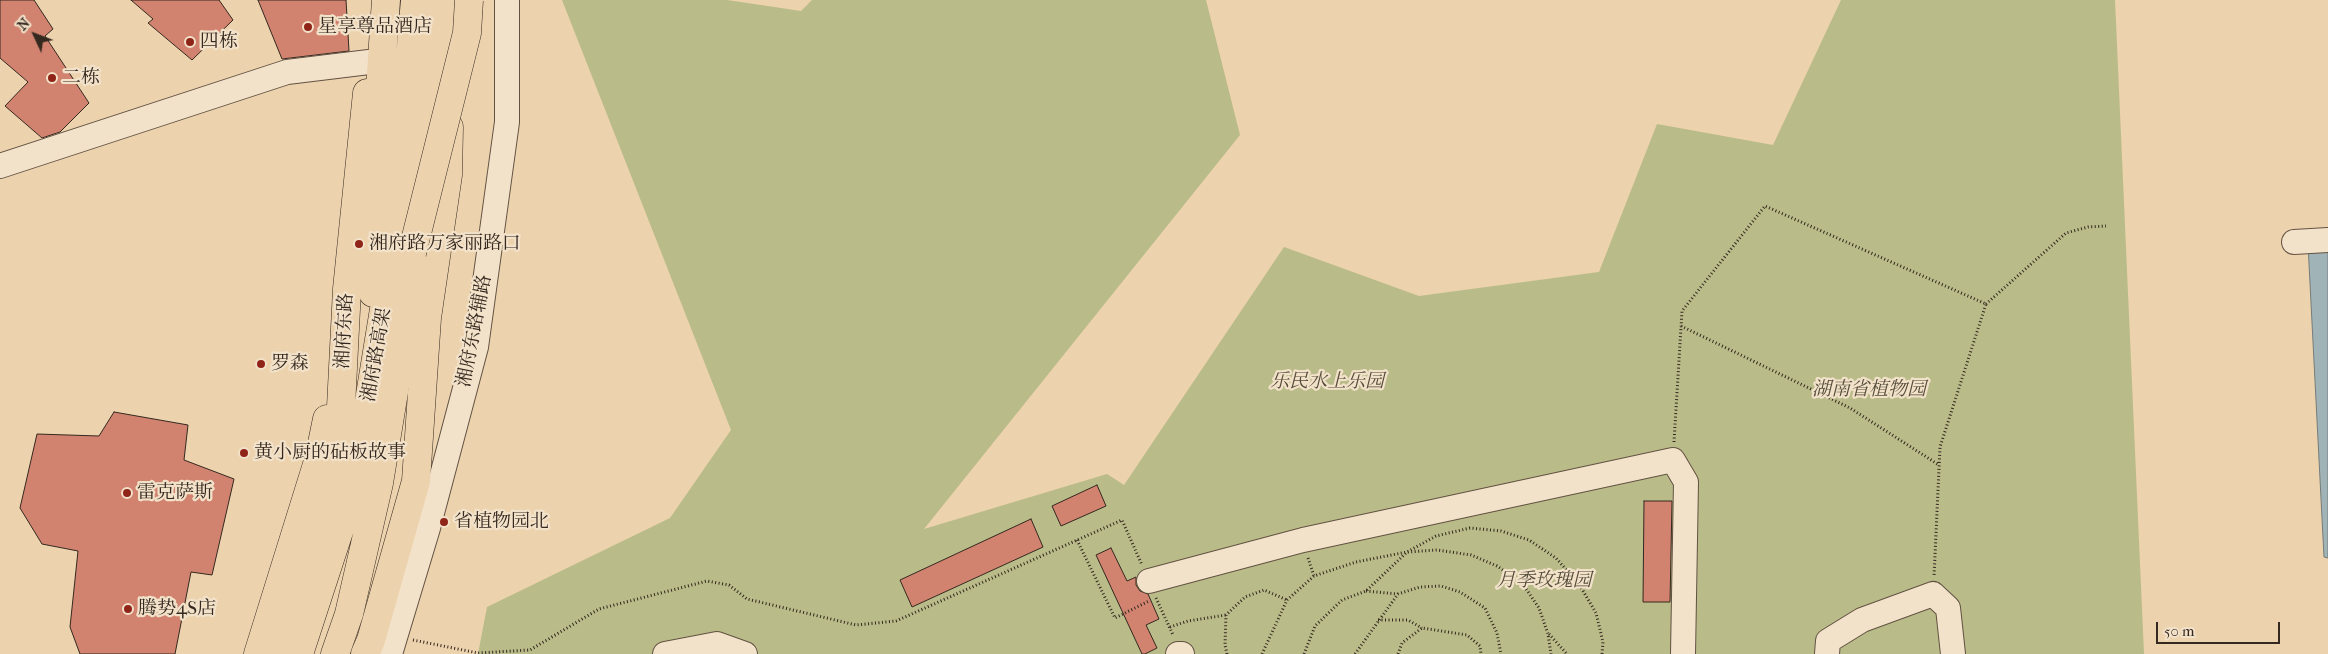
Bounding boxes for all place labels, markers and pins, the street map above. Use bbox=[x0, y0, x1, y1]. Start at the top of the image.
place label: 星享尊品酒店 bbox=[318, 16, 432, 38]
marker: 星享尊品酒店 bbox=[302, 21, 314, 33]
place label: 四栋 bbox=[200, 31, 238, 53]
marker: 四栋 bbox=[184, 36, 196, 48]
place label: 二栋 bbox=[62, 67, 100, 89]
marker: 二栋 bbox=[46, 72, 58, 84]
place label: 湘府路万家丽路口 bbox=[369, 233, 521, 255]
marker: 湘府路万家丽路口 bbox=[353, 238, 365, 250]
place label: 罗森 bbox=[271, 353, 309, 375]
marker: 罗森 bbox=[255, 358, 267, 370]
place label: 黄小厨的砧板故事 bbox=[254, 442, 406, 464]
marker: 黄小厨的砧板故事 bbox=[238, 447, 250, 459]
place label: 雷克萨斯 bbox=[137, 482, 213, 504]
marker: 雷克萨斯 bbox=[121, 487, 133, 499]
place label: 省植物园北 bbox=[454, 511, 549, 533]
marker: 省植物园北 bbox=[438, 516, 450, 528]
place label: 腾势4S店 bbox=[138, 598, 216, 620]
marker: 腾势4S店 bbox=[122, 603, 134, 615]

